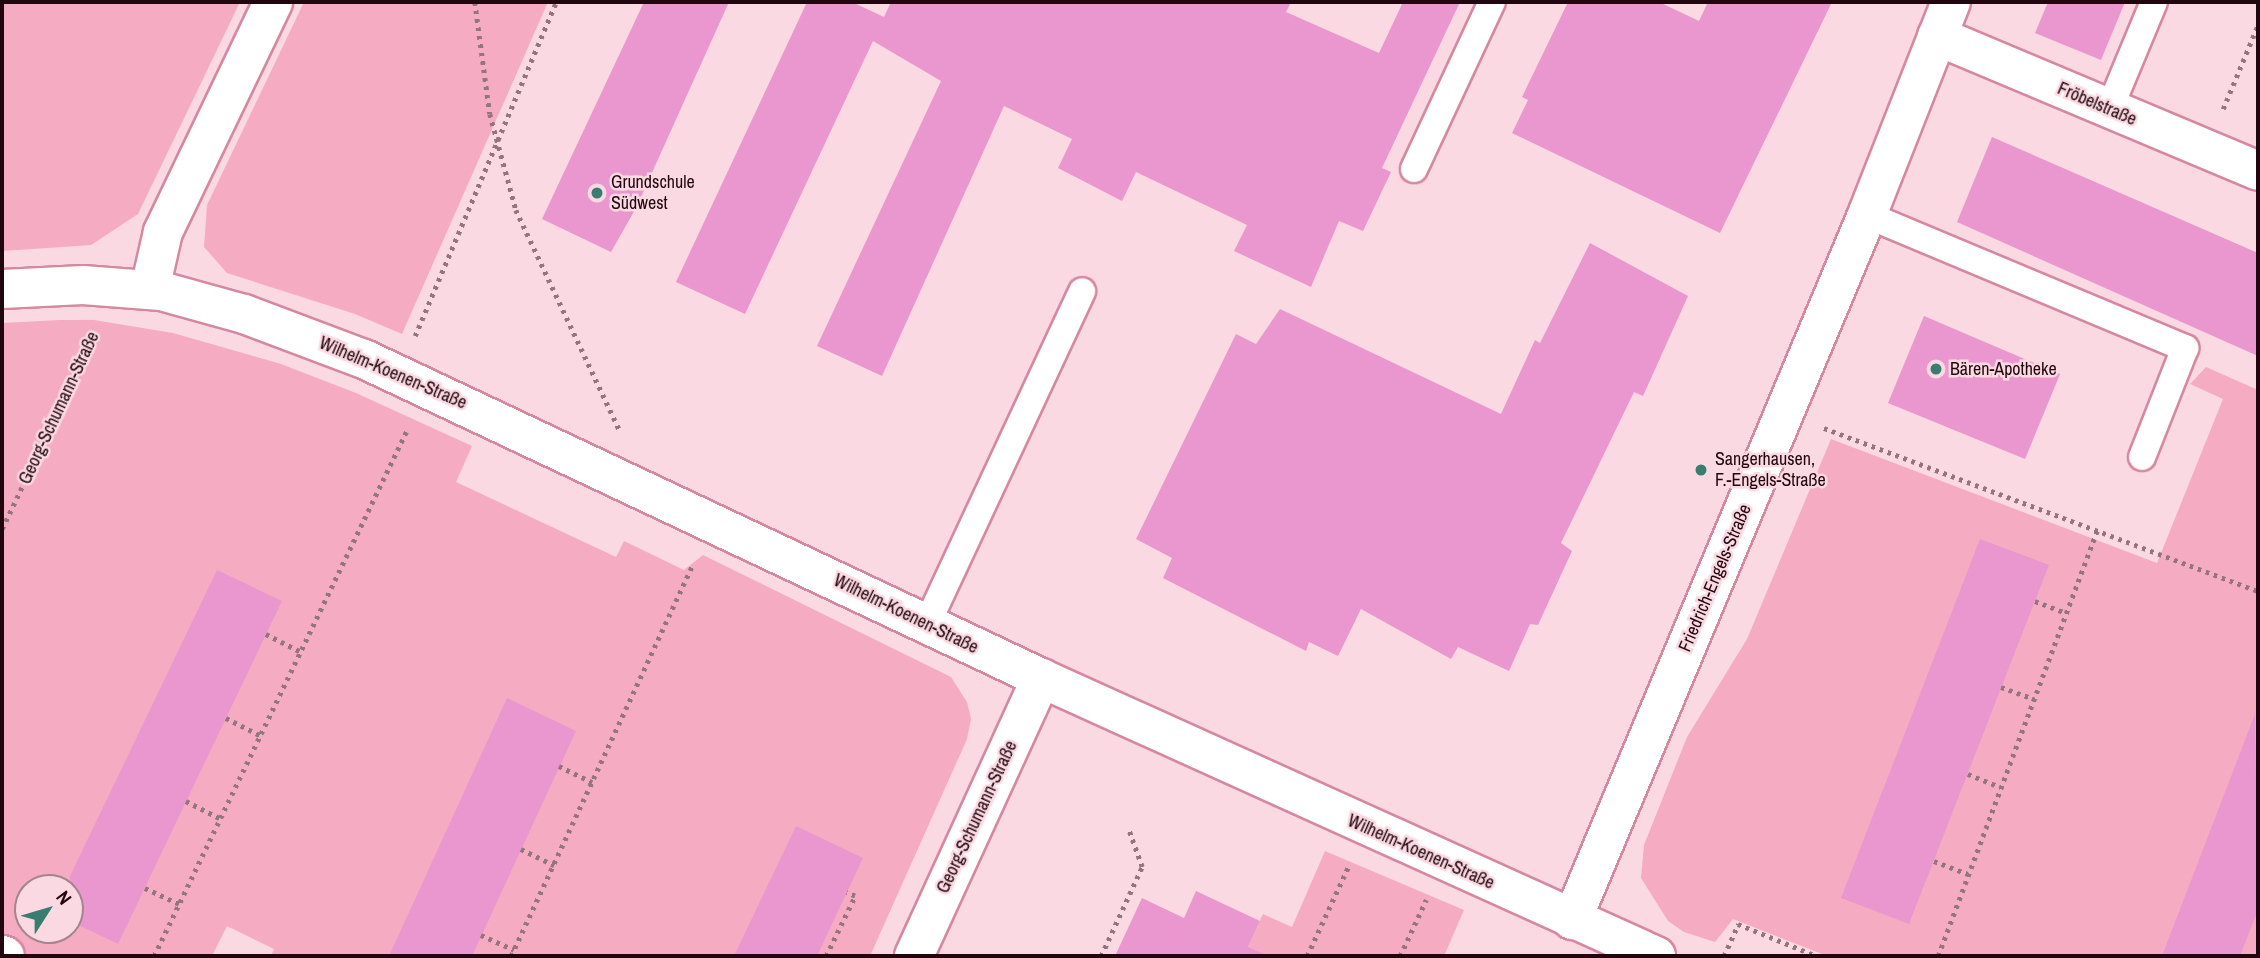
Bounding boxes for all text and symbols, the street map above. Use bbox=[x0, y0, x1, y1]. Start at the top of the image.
street label: Fröbelstraße bbox=[2054, 78, 2140, 130]
place label: Grundschule Südwest bbox=[611, 172, 695, 214]
marker: Grundschule Südwest bbox=[589, 185, 605, 201]
street label: Georg-Schumann-Straße bbox=[14, 328, 104, 488]
street label: Wilhelm-Koenen-Straße bbox=[316, 332, 470, 414]
place label: Bären-Apotheke bbox=[1950, 358, 2057, 380]
marker: Bären-Apotheke bbox=[1928, 361, 1944, 377]
place label: Sangerhausen, F.-Engels-Straße bbox=[1715, 449, 1826, 491]
marker: Sangerhausen, F.-Engels-Straße bbox=[1693, 462, 1709, 478]
street label: Friedrich-Engels-Straße bbox=[1674, 501, 1756, 655]
street label: Wilhelm-Koenen-Straße bbox=[830, 570, 982, 658]
street label: Georg-Schumann-Straße bbox=[932, 737, 1022, 897]
street label: Wilhelm-Koenen-Straße bbox=[1344, 810, 1498, 894]
north arrow bbox=[14, 874, 84, 944]
text: N bbox=[50, 885, 78, 910]

